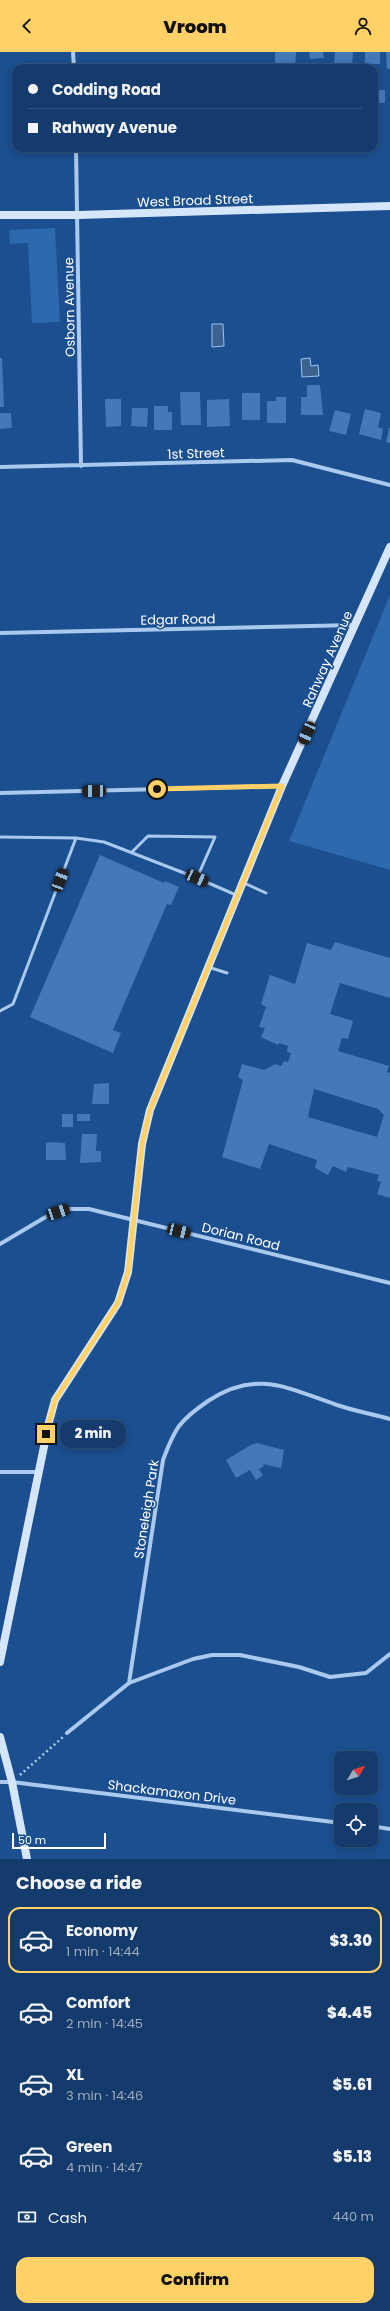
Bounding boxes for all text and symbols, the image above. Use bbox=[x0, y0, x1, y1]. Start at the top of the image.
text: Vroom bbox=[163, 14, 227, 39]
icon: back bbox=[16, 15, 38, 37]
icon: person bbox=[352, 15, 374, 37]
text: Codding Road bbox=[52, 79, 161, 100]
text: Rahway Avenue bbox=[52, 117, 177, 138]
street label: West Broad Street bbox=[137, 189, 254, 212]
street label: Osborn Avenue bbox=[59, 257, 80, 357]
street label: 1st Street bbox=[167, 443, 225, 464]
street label: Rahway Avenue bbox=[298, 608, 357, 711]
street label: Edgar Road bbox=[140, 609, 216, 630]
car bbox=[297, 720, 317, 746]
route start bbox=[148, 780, 166, 798]
car bbox=[82, 785, 106, 797]
car bbox=[50, 867, 70, 893]
car bbox=[184, 868, 210, 888]
car bbox=[45, 1203, 71, 1221]
street label: Dorian Road bbox=[200, 1218, 282, 1255]
car bbox=[166, 1222, 192, 1240]
callout: 2 min bbox=[60, 1420, 126, 1448]
text: 2 min bbox=[75, 1424, 111, 1443]
route end bbox=[37, 1425, 55, 1443]
street label: Stoneleigh Park bbox=[129, 1458, 164, 1560]
north arrow bbox=[334, 1751, 378, 1795]
map controls bbox=[334, 1751, 378, 1847]
street label: Shackamaxon Drive bbox=[107, 1775, 237, 1810]
button: locate bbox=[334, 1803, 378, 1847]
scale bar bbox=[12, 1831, 106, 1850]
text: 50 m bbox=[18, 1832, 46, 1848]
text: Choose a ride bbox=[16, 1870, 142, 1895]
text: Economy bbox=[66, 1920, 138, 1941]
icon: car bbox=[18, 1922, 54, 1958]
text: $3.30 bbox=[329, 1930, 372, 1951]
text: 1 min · 14:44 bbox=[66, 1942, 140, 1961]
text: Comfort bbox=[66, 1992, 130, 2013]
icon: car bbox=[18, 1994, 54, 2030]
text: $4.45 bbox=[327, 2002, 372, 2023]
text: 2 min · 14:45 bbox=[66, 2014, 143, 2033]
text: XL bbox=[66, 2064, 84, 2085]
icon: car bbox=[18, 2066, 54, 2102]
text: $5.61 bbox=[332, 2074, 372, 2095]
text: 3 min · 14:46 bbox=[66, 2086, 143, 2105]
text: Green bbox=[66, 2136, 112, 2157]
icon: car bbox=[18, 2138, 54, 2174]
text: $5.13 bbox=[333, 2146, 372, 2167]
text: 4 min · 14:47 bbox=[66, 2158, 143, 2177]
icon: cash bbox=[16, 2206, 38, 2228]
text: Cash bbox=[48, 2207, 87, 2228]
text: 440 m bbox=[333, 2207, 374, 2226]
button: Confirm bbox=[16, 2257, 374, 2303]

